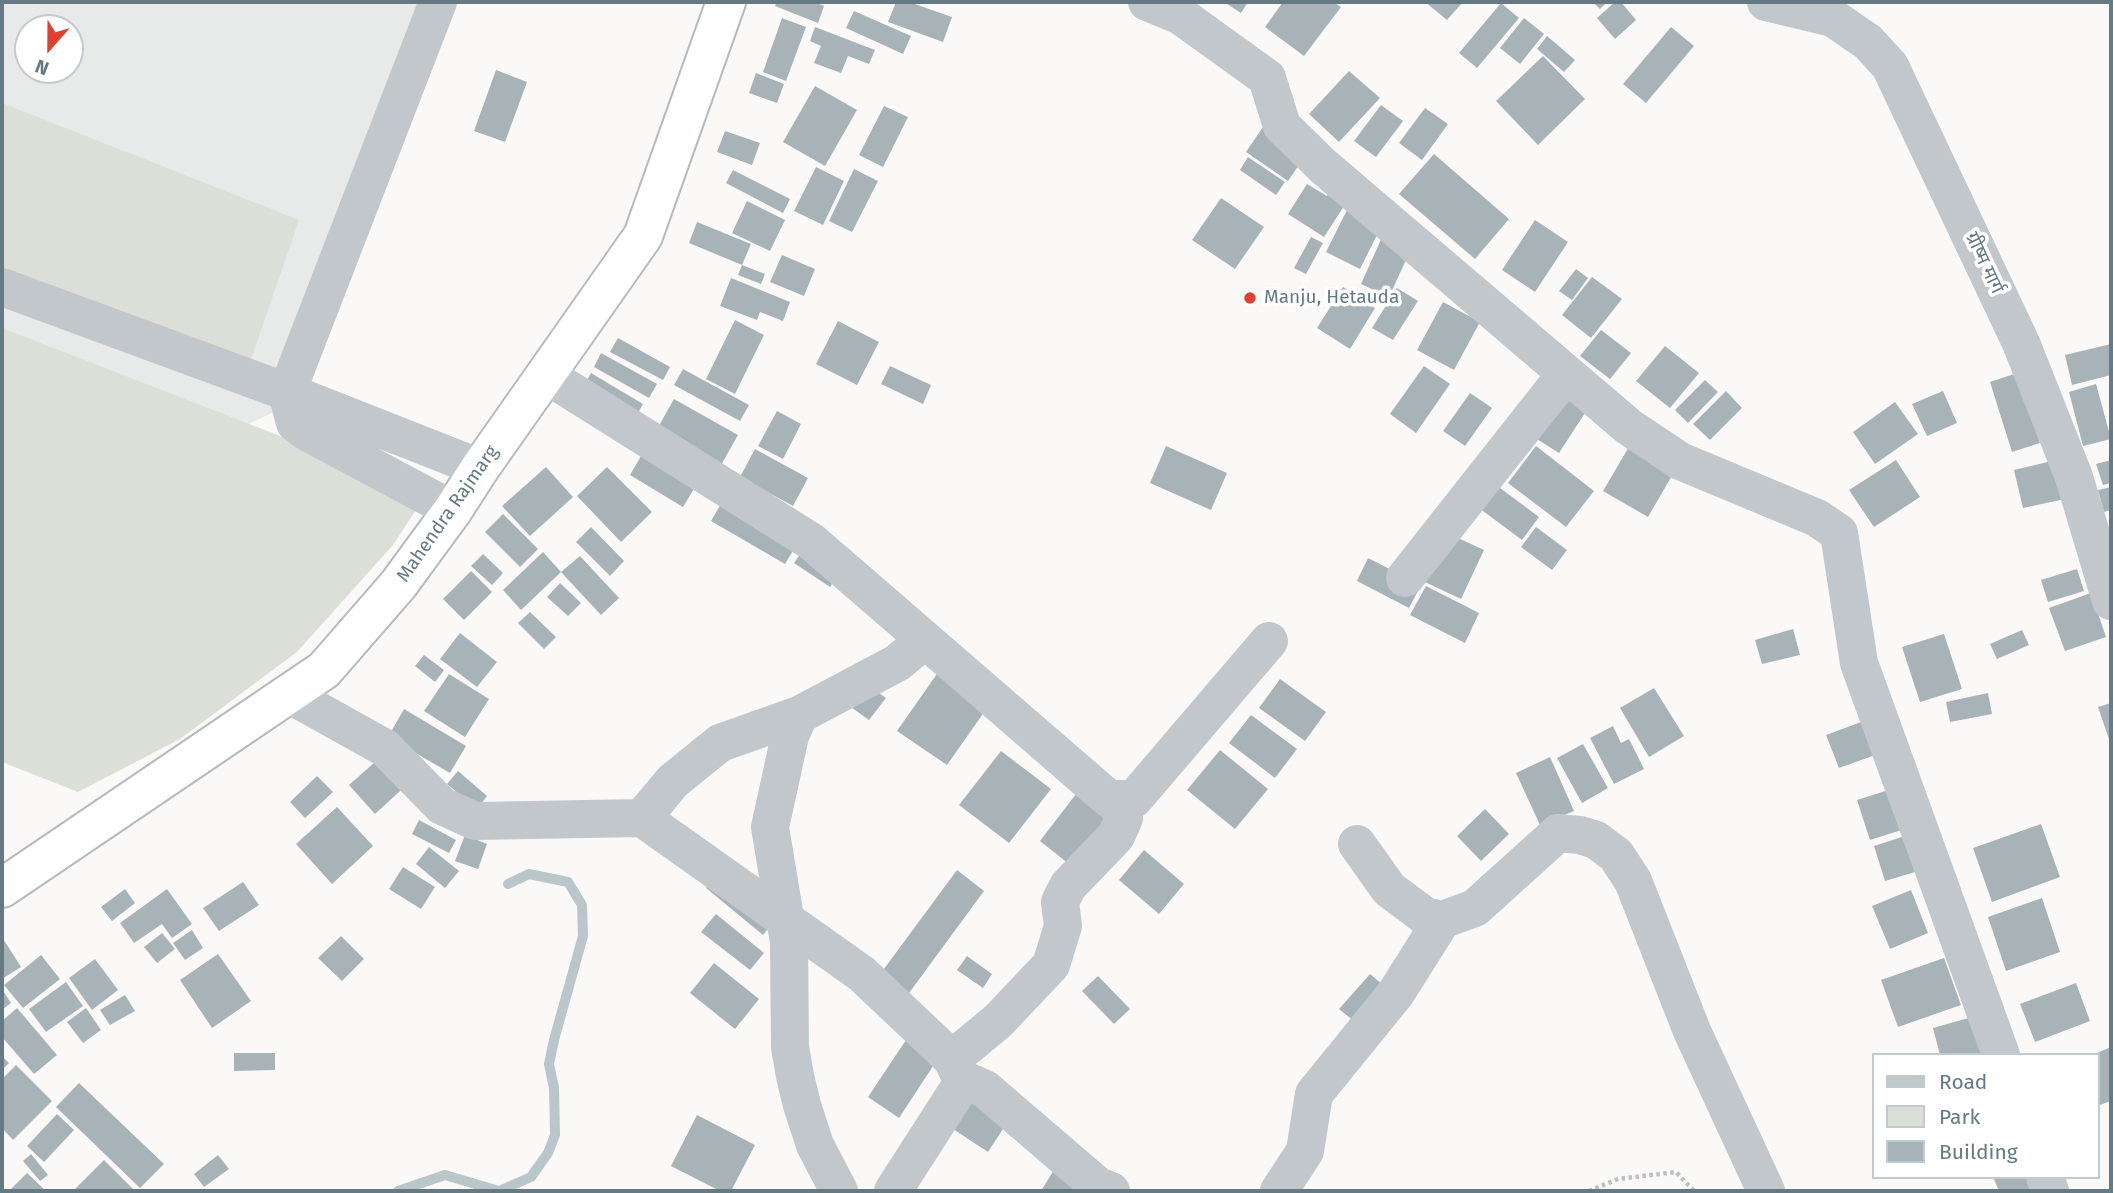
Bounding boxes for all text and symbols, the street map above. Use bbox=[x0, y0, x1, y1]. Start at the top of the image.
north arrow bbox=[14, 14, 84, 84]
text: N bbox=[32, 54, 52, 80]
street label: ग्रीष्म मार्ग bbox=[1960, 229, 2008, 297]
place label: Manju, Hetauda bbox=[1264, 287, 1399, 309]
marker: Manju, Hetauda bbox=[1242, 290, 1258, 306]
street label: Mahendra Rajmarg bbox=[392, 441, 504, 587]
legend bbox=[1871, 1053, 2099, 1179]
text: Road bbox=[1939, 1069, 1987, 1095]
text: Park bbox=[1939, 1104, 1980, 1130]
text: Building bbox=[1939, 1139, 2018, 1165]

